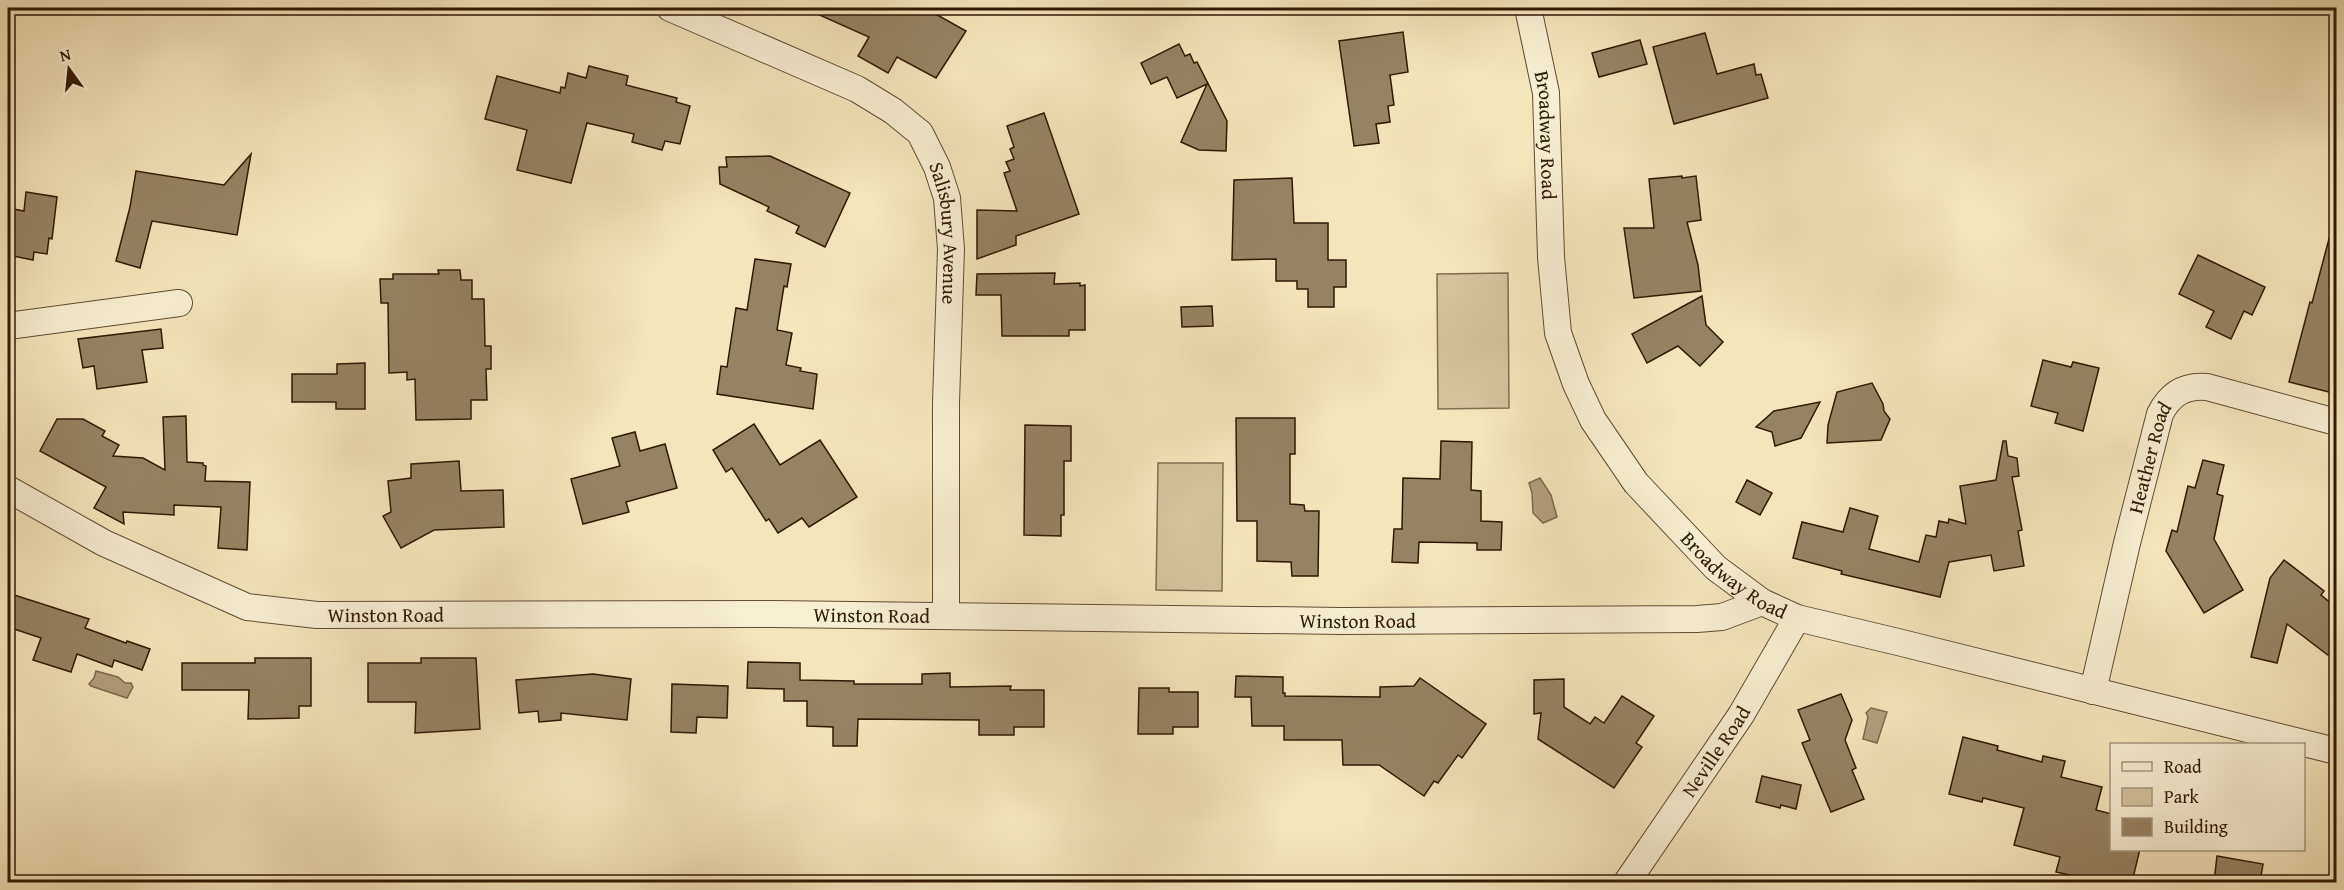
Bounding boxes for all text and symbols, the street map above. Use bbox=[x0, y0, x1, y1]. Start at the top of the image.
north arrow bbox=[39, 39, 99, 99]
text: N bbox=[57, 41, 74, 67]
street label: Broadway Road bbox=[1528, 68, 1564, 200]
street label: Salisbury Avenue bbox=[922, 158, 966, 305]
street label: Heather Road bbox=[2120, 395, 2178, 516]
street label: Broadway Road bbox=[1674, 524, 1792, 626]
street label: Winston Road bbox=[327, 600, 444, 629]
street label: Winston Road bbox=[813, 600, 931, 630]
street label: Winston Road bbox=[1299, 605, 1416, 635]
street label: Neville Road bbox=[1674, 700, 1757, 803]
legend bbox=[2110, 743, 2305, 851]
text: Road bbox=[2164, 753, 2202, 780]
text: Park bbox=[2164, 783, 2200, 810]
text: Building bbox=[2164, 813, 2228, 840]

